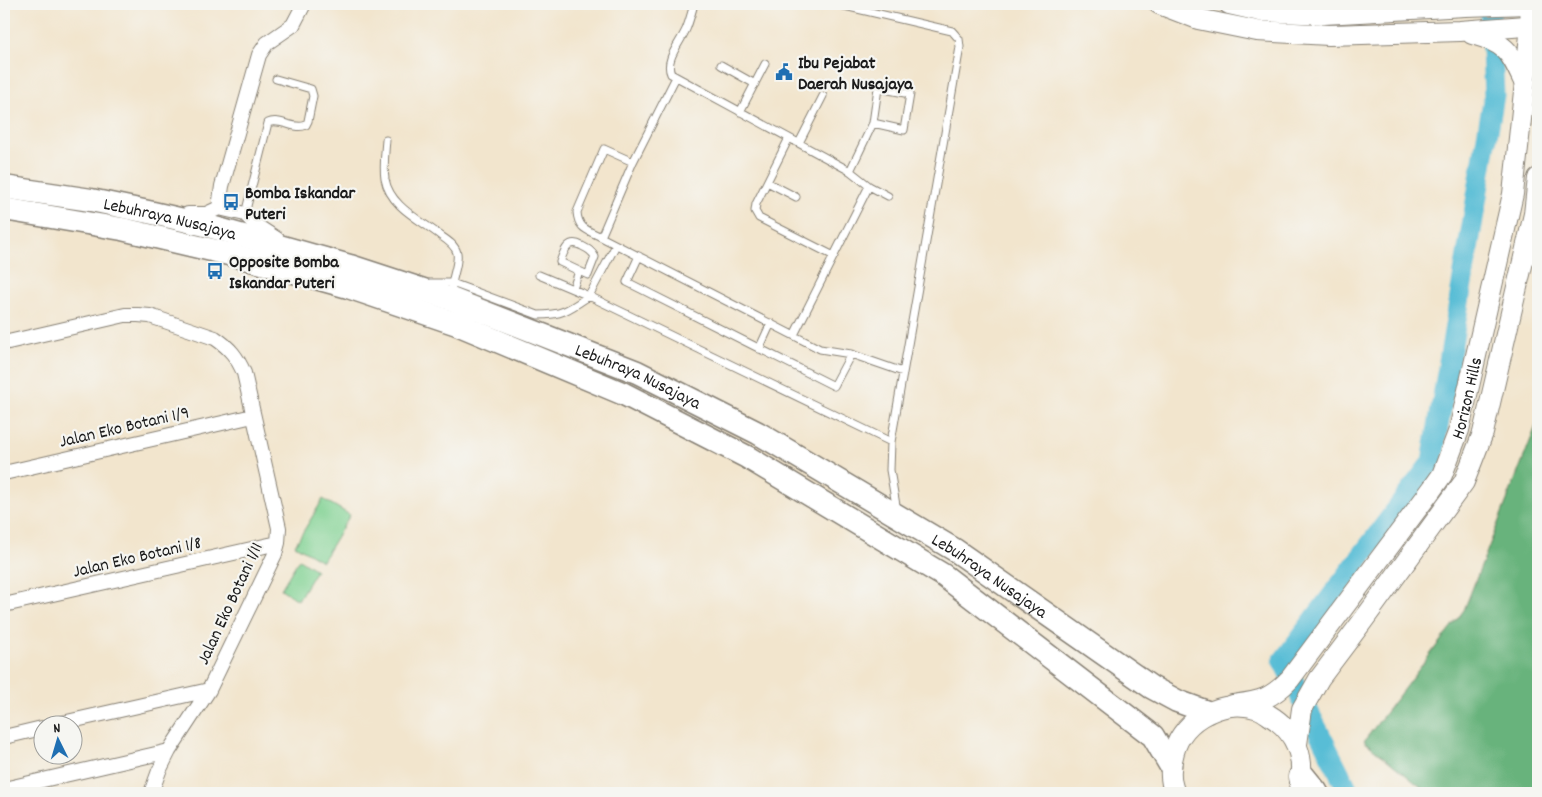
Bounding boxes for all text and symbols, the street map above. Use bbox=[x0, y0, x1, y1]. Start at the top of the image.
place label: Ibu Pejabat Daerah Nusajaya bbox=[798, 52, 913, 98]
public building icon: Ibu Pejabat Daerah Nusajaya bbox=[774, 62, 794, 82]
place label: Bomba Iskandar Puteri bbox=[245, 182, 355, 228]
bus stop icon: Bomba Iskandar Puteri bbox=[221, 192, 241, 212]
street label: Lebuhraya Nusajaya bbox=[101, 193, 239, 248]
place label: Opposite Bomba Iskandar Puteri bbox=[229, 251, 339, 297]
bus stop icon: Opposite Bomba Iskandar Puteri bbox=[205, 261, 225, 281]
street label: Lebuhraya Nusajaya bbox=[571, 339, 705, 417]
street label: Horizon Hills bbox=[1447, 355, 1490, 443]
street label: Jalan Eko Botani 1/9 bbox=[57, 401, 192, 456]
street label: Lebuhraya Nusajaya bbox=[926, 529, 1052, 626]
street label: Jalan Eko Botani 1/8 bbox=[71, 531, 204, 585]
street label: Jalan Eko Botani 1/11 bbox=[192, 539, 271, 669]
north arrow bbox=[32, 714, 82, 764]
text: N bbox=[53, 719, 61, 739]

